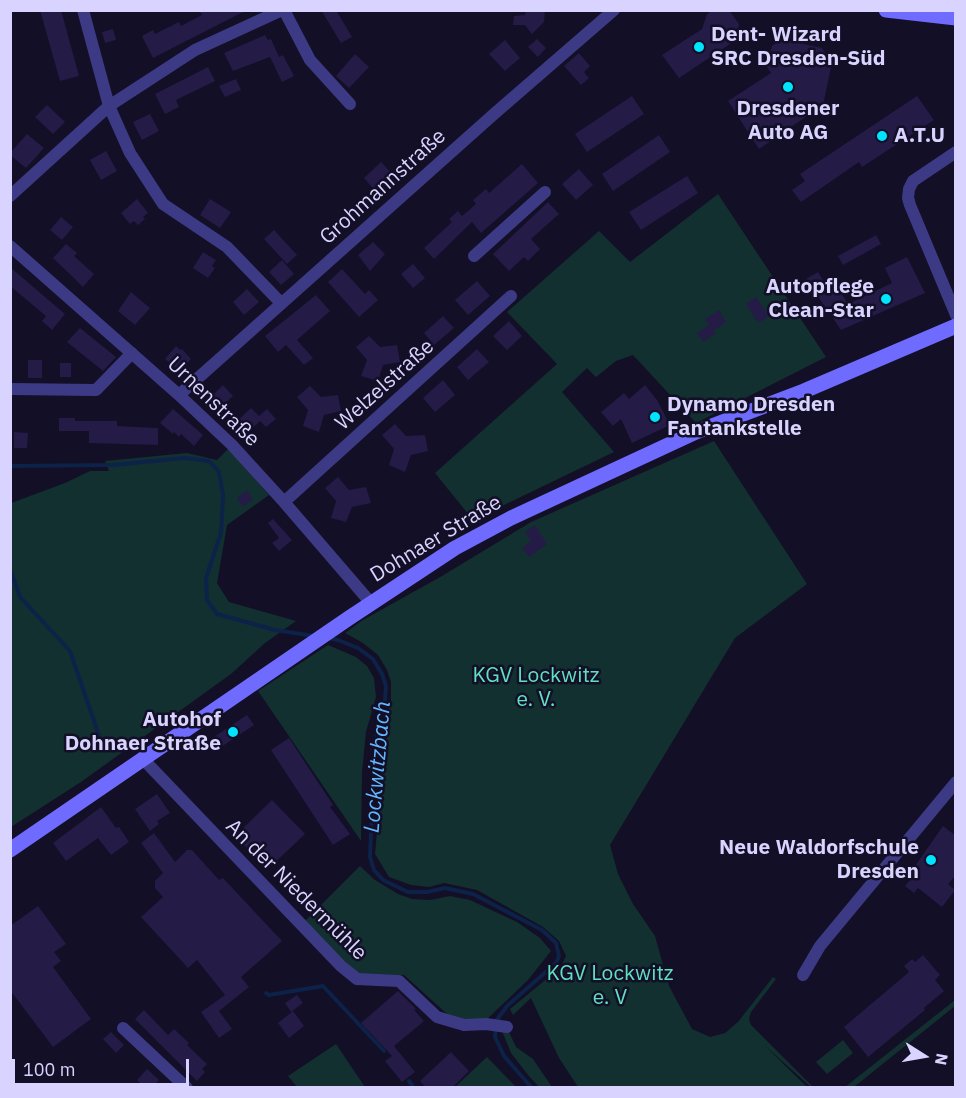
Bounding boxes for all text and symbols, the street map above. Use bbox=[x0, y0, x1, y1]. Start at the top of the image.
place label: Dent- Wizard SRC Dresden-Süd bbox=[711, 22, 886, 72]
marker: Dent- Wizard SRC Dresden-Süd bbox=[692, 40, 706, 54]
marker: Dresdener Auto AG bbox=[781, 80, 795, 94]
place label: Dresdener Auto AG bbox=[737, 96, 839, 146]
place label: A.T.U bbox=[894, 123, 945, 149]
street label: Grohmannstraße bbox=[315, 124, 451, 250]
marker: A.T.U bbox=[875, 129, 889, 143]
place label: Autopflege Clean-Star bbox=[766, 274, 874, 324]
marker: Autopflege Clean-Star bbox=[879, 292, 893, 306]
street label: Welzelstraße bbox=[331, 334, 439, 436]
street label: Urnenstraße bbox=[162, 352, 264, 452]
place label: Dynamo Dresden Fantankstelle bbox=[667, 392, 835, 442]
marker: Dynamo Dresden Fantankstelle bbox=[648, 410, 662, 424]
street label: Dohnaer Straße bbox=[366, 490, 506, 588]
park label: KGV Lockwitz e. V. bbox=[472, 663, 600, 713]
water label: Lockwitzbach bbox=[359, 700, 397, 834]
place label: Autohof Dohnaer Straße bbox=[65, 707, 221, 757]
marker: Autohof Dohnaer Straße bbox=[226, 725, 240, 739]
street label: An der Niedermühle bbox=[220, 814, 372, 966]
place label: Neue Waldorfschule Dresden bbox=[719, 835, 919, 885]
marker: Neue Waldorfschule Dresden bbox=[924, 853, 938, 867]
park label: KGV Lockwitz e. V bbox=[546, 961, 674, 1011]
north arrow bbox=[894, 1026, 954, 1086]
scale bar bbox=[15, 1047, 192, 1085]
text: N bbox=[931, 1052, 953, 1067]
text: 100 m bbox=[23, 1058, 75, 1081]

